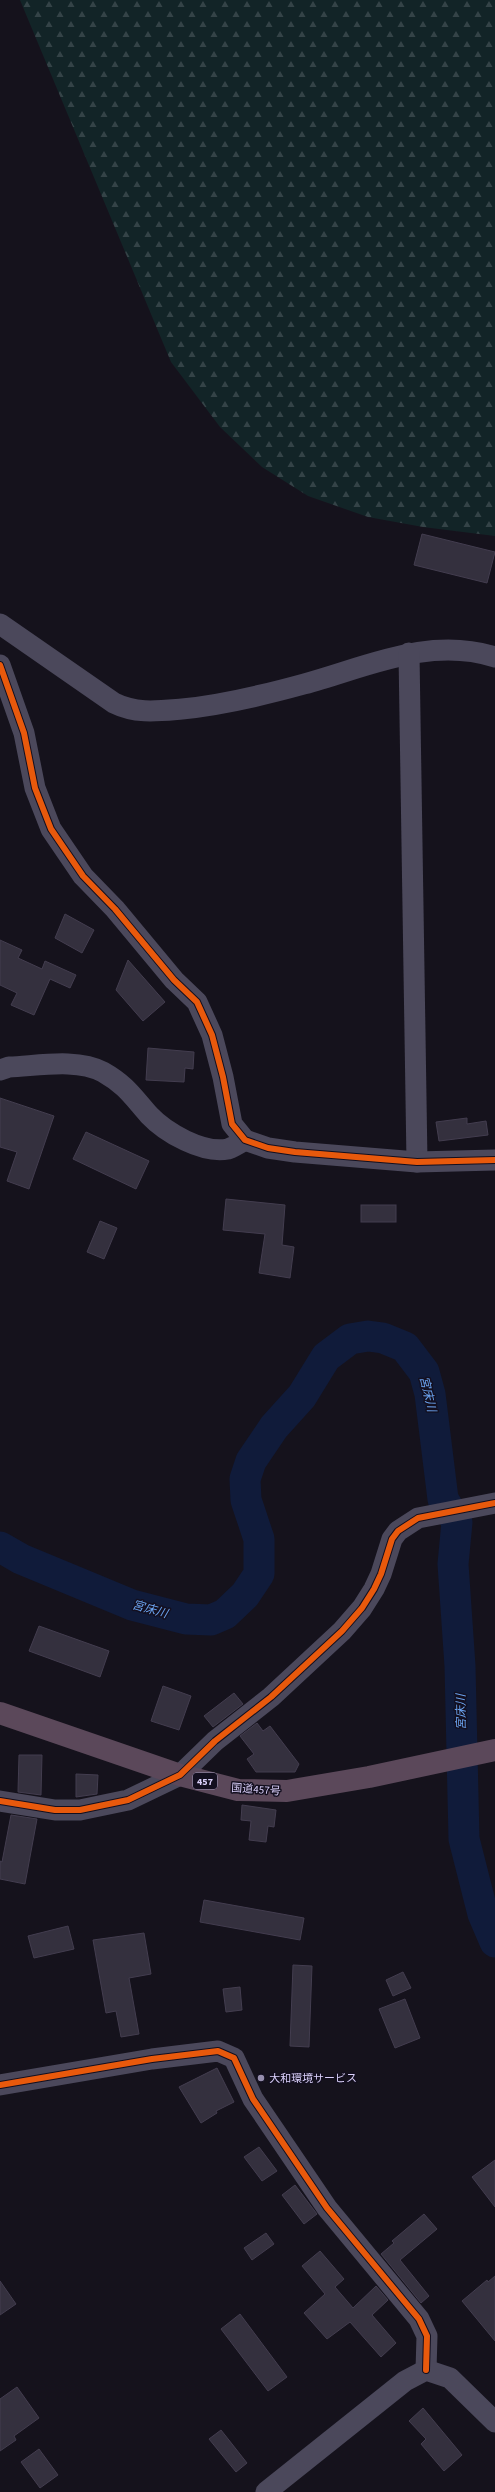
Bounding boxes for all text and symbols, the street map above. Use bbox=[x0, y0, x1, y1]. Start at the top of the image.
water label: 宮床川 bbox=[415, 1375, 440, 1416]
water label: 宮床川 bbox=[130, 1596, 171, 1623]
water label: 宮床川 bbox=[453, 1692, 470, 1730]
road number: 457 bbox=[193, 1773, 217, 1789]
street label: 国道457号 bbox=[231, 1780, 281, 1799]
place label: 大和環境サービス bbox=[269, 2071, 357, 2086]
marker: 大和環境サービス bbox=[256, 2073, 266, 2083]

